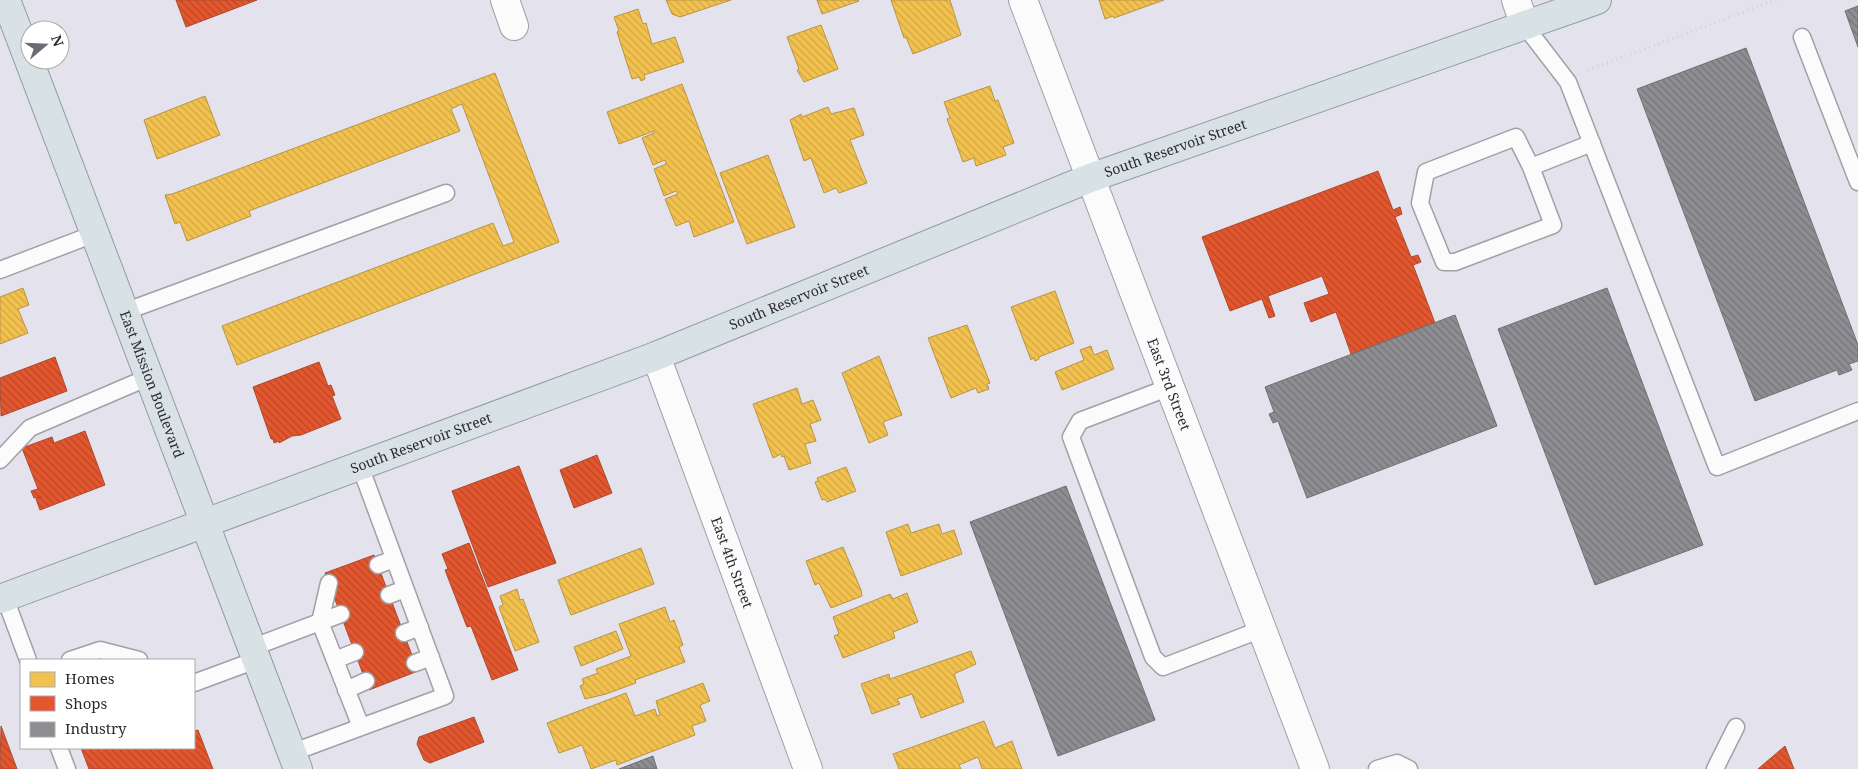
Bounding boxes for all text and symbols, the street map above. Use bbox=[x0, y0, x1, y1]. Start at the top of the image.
north arrow bbox=[20, 20, 70, 70]
text: N bbox=[47, 32, 69, 49]
street label: South Reservoir Street bbox=[1102, 114, 1249, 181]
street label: South Reservoir Street bbox=[726, 260, 871, 334]
street label: East Mission Boulevard bbox=[116, 308, 189, 461]
street label: East 3rd Street bbox=[1143, 335, 1196, 433]
street label: South Reservoir Street bbox=[348, 408, 494, 477]
street label: East 4th Street bbox=[707, 514, 758, 611]
legend bbox=[20, 659, 195, 749]
text: Homes bbox=[65, 668, 115, 688]
text: Shops bbox=[65, 693, 108, 713]
text: Industry bbox=[65, 718, 127, 738]

